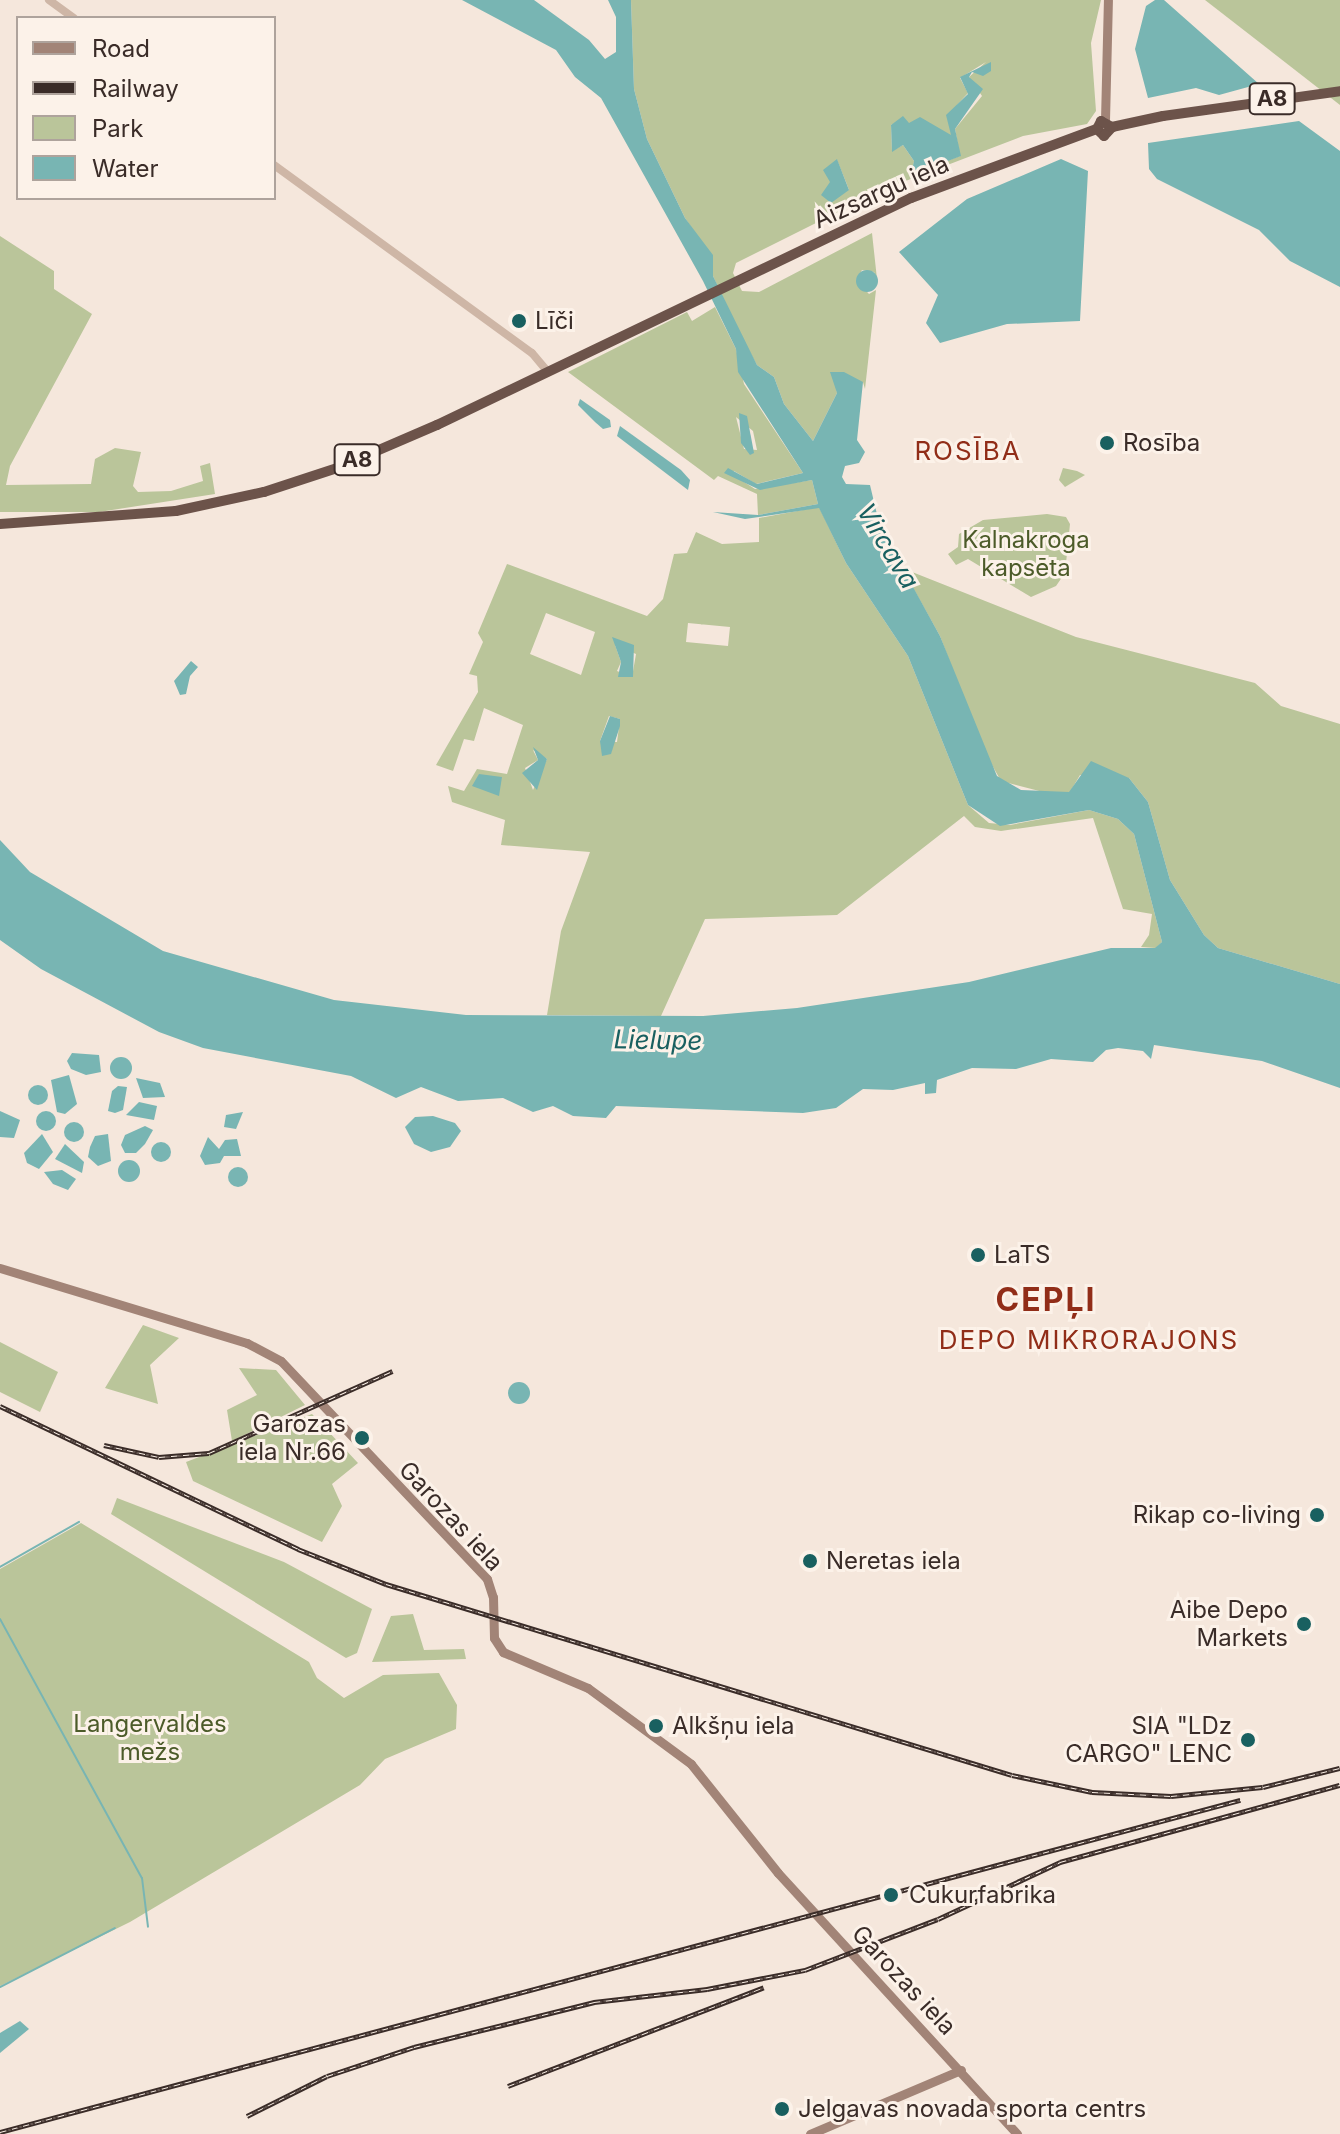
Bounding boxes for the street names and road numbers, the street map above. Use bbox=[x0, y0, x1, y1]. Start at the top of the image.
road number: A8 bbox=[1248, 81, 1296, 117]
street label: Aizsargu iela bbox=[809, 149, 953, 235]
road number: A8 bbox=[333, 442, 381, 478]
street label: Garozas iela bbox=[393, 1455, 509, 1577]
street label: Garozas iela bbox=[846, 1919, 962, 2041]

